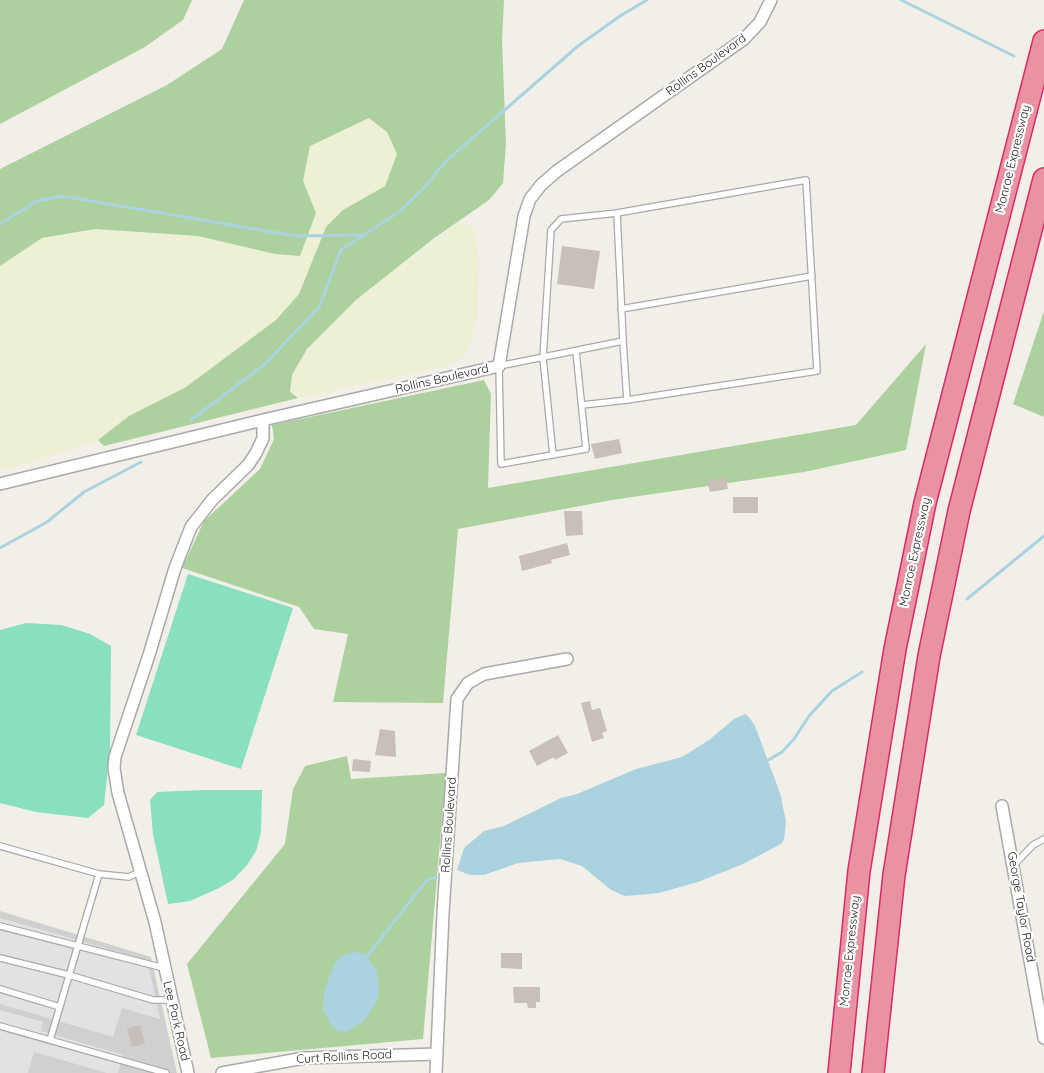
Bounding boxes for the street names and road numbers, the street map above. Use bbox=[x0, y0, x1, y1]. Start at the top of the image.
street label: Rollins Boulevard bbox=[663, 31, 749, 99]
street label: Monroe Expressway bbox=[993, 103, 1033, 215]
street label: Rollins Boulevard bbox=[394, 361, 490, 397]
street label: Monroe Expressway bbox=[896, 496, 934, 608]
street label: Rollins Boulevard bbox=[438, 777, 460, 873]
street label: George Taylor Road bbox=[1004, 851, 1038, 963]
street label: Monroe Expressway bbox=[837, 895, 863, 1007]
street label: Lee Park Road bbox=[160, 980, 192, 1062]
street label: Curt Rollins Road bbox=[296, 1047, 392, 1067]

